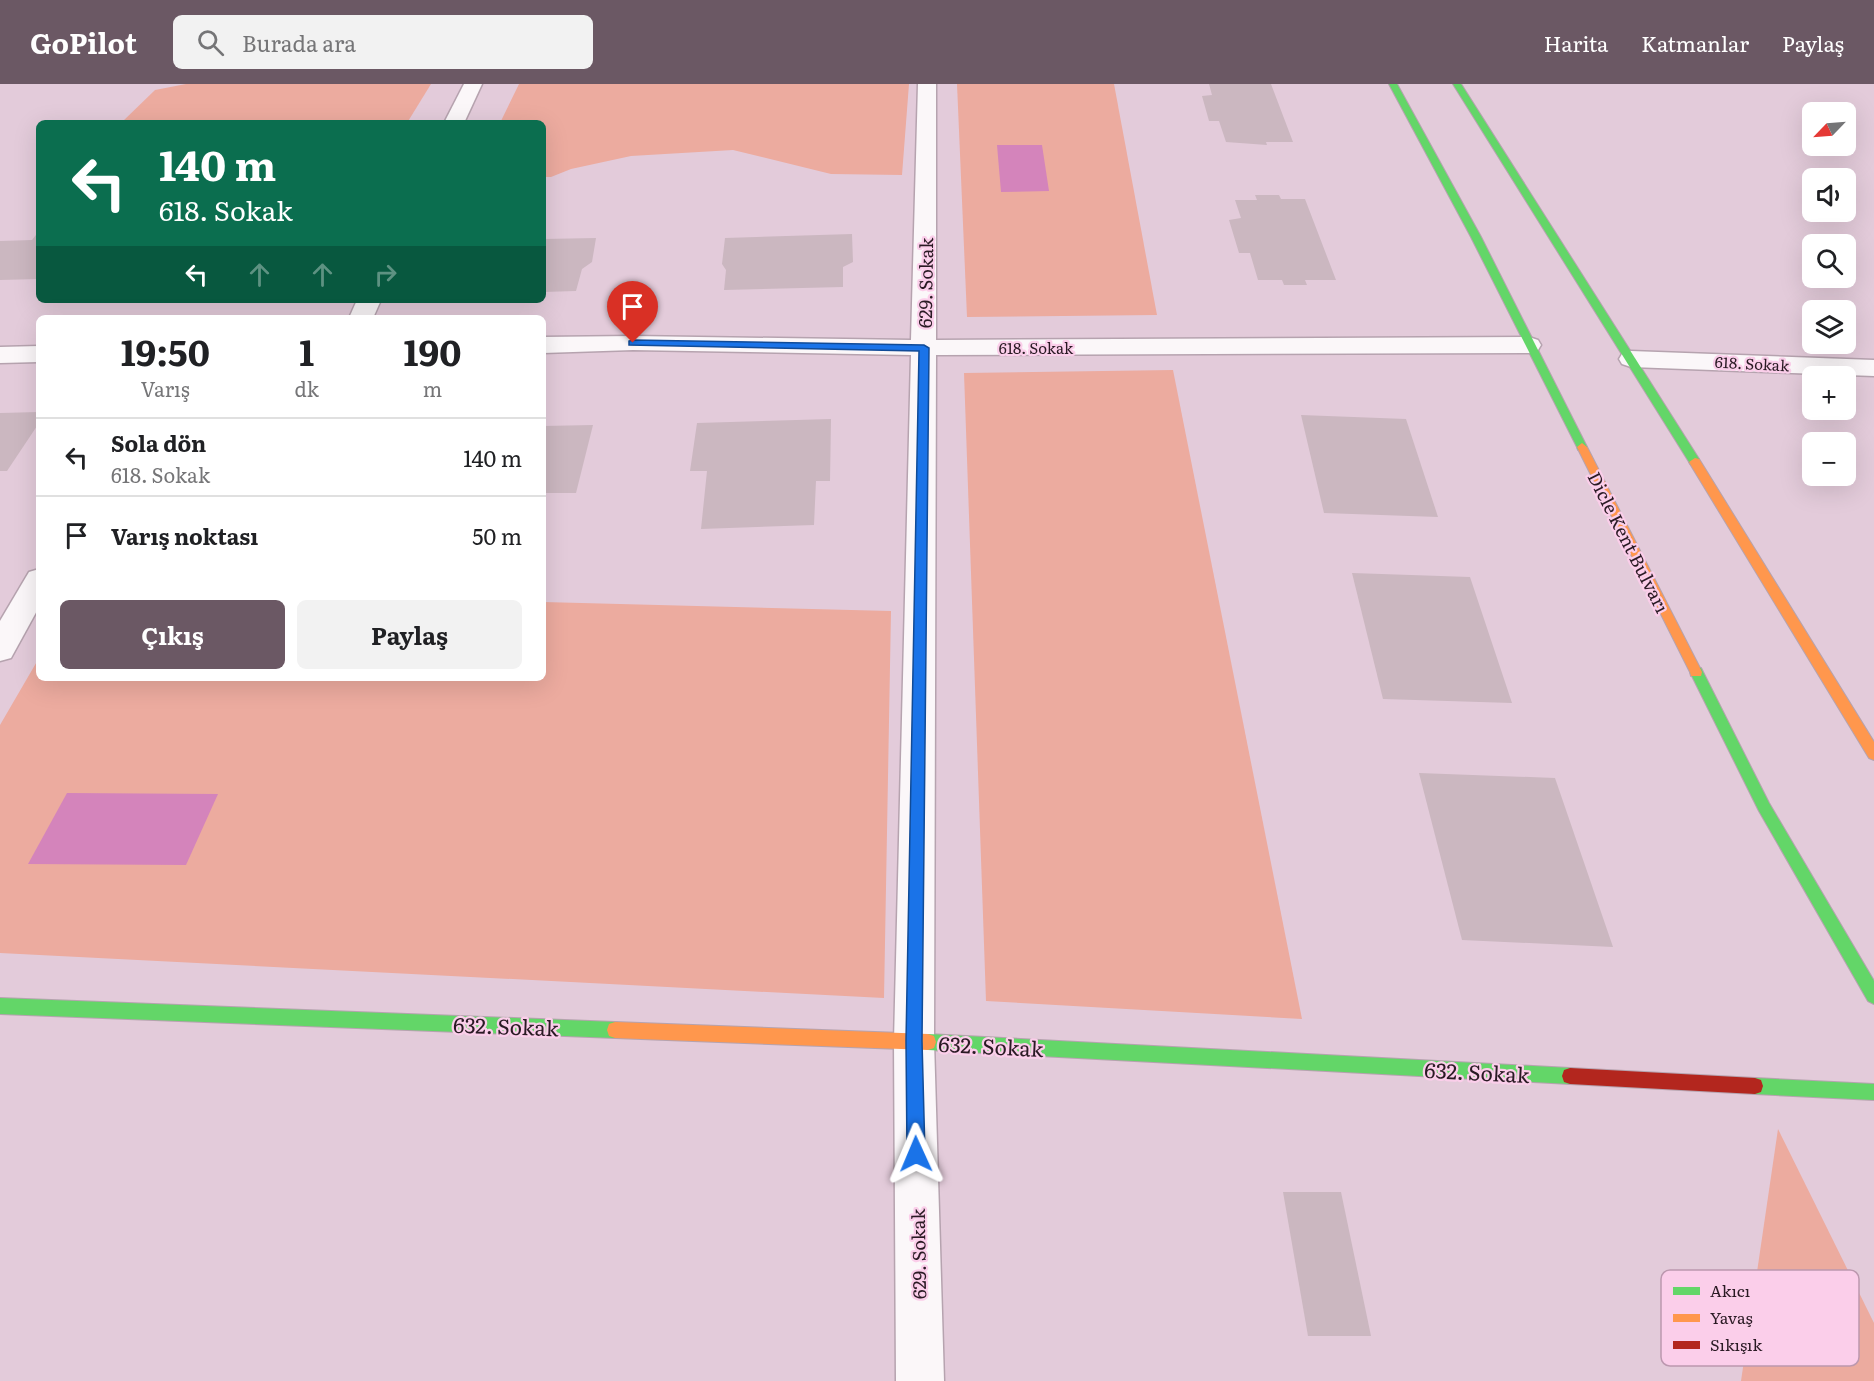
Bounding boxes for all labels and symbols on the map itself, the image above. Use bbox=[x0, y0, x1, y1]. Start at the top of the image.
north arrow bbox=[1802, 102, 1856, 156]
street label: 629. Sokak bbox=[911, 237, 939, 328]
pin bbox=[607, 281, 658, 343]
street label: 618. Sokak bbox=[999, 336, 1074, 359]
street label: 618. Sokak bbox=[1714, 350, 1791, 376]
street label: Dicle Kent Bulvarı bbox=[1582, 467, 1676, 617]
street label: 632. Sokak bbox=[453, 1008, 559, 1042]
street label: 632. Sokak bbox=[938, 1027, 1045, 1063]
street label: 632. Sokak bbox=[1424, 1053, 1531, 1089]
position arrow bbox=[884, 1122, 948, 1186]
street label: 629. Sokak bbox=[904, 1208, 932, 1299]
legend bbox=[1661, 1270, 1859, 1366]
text: Akıcı bbox=[1710, 1278, 1750, 1302]
text: Yavaş bbox=[1710, 1305, 1753, 1329]
text: Sıkışık bbox=[1710, 1332, 1762, 1356]

